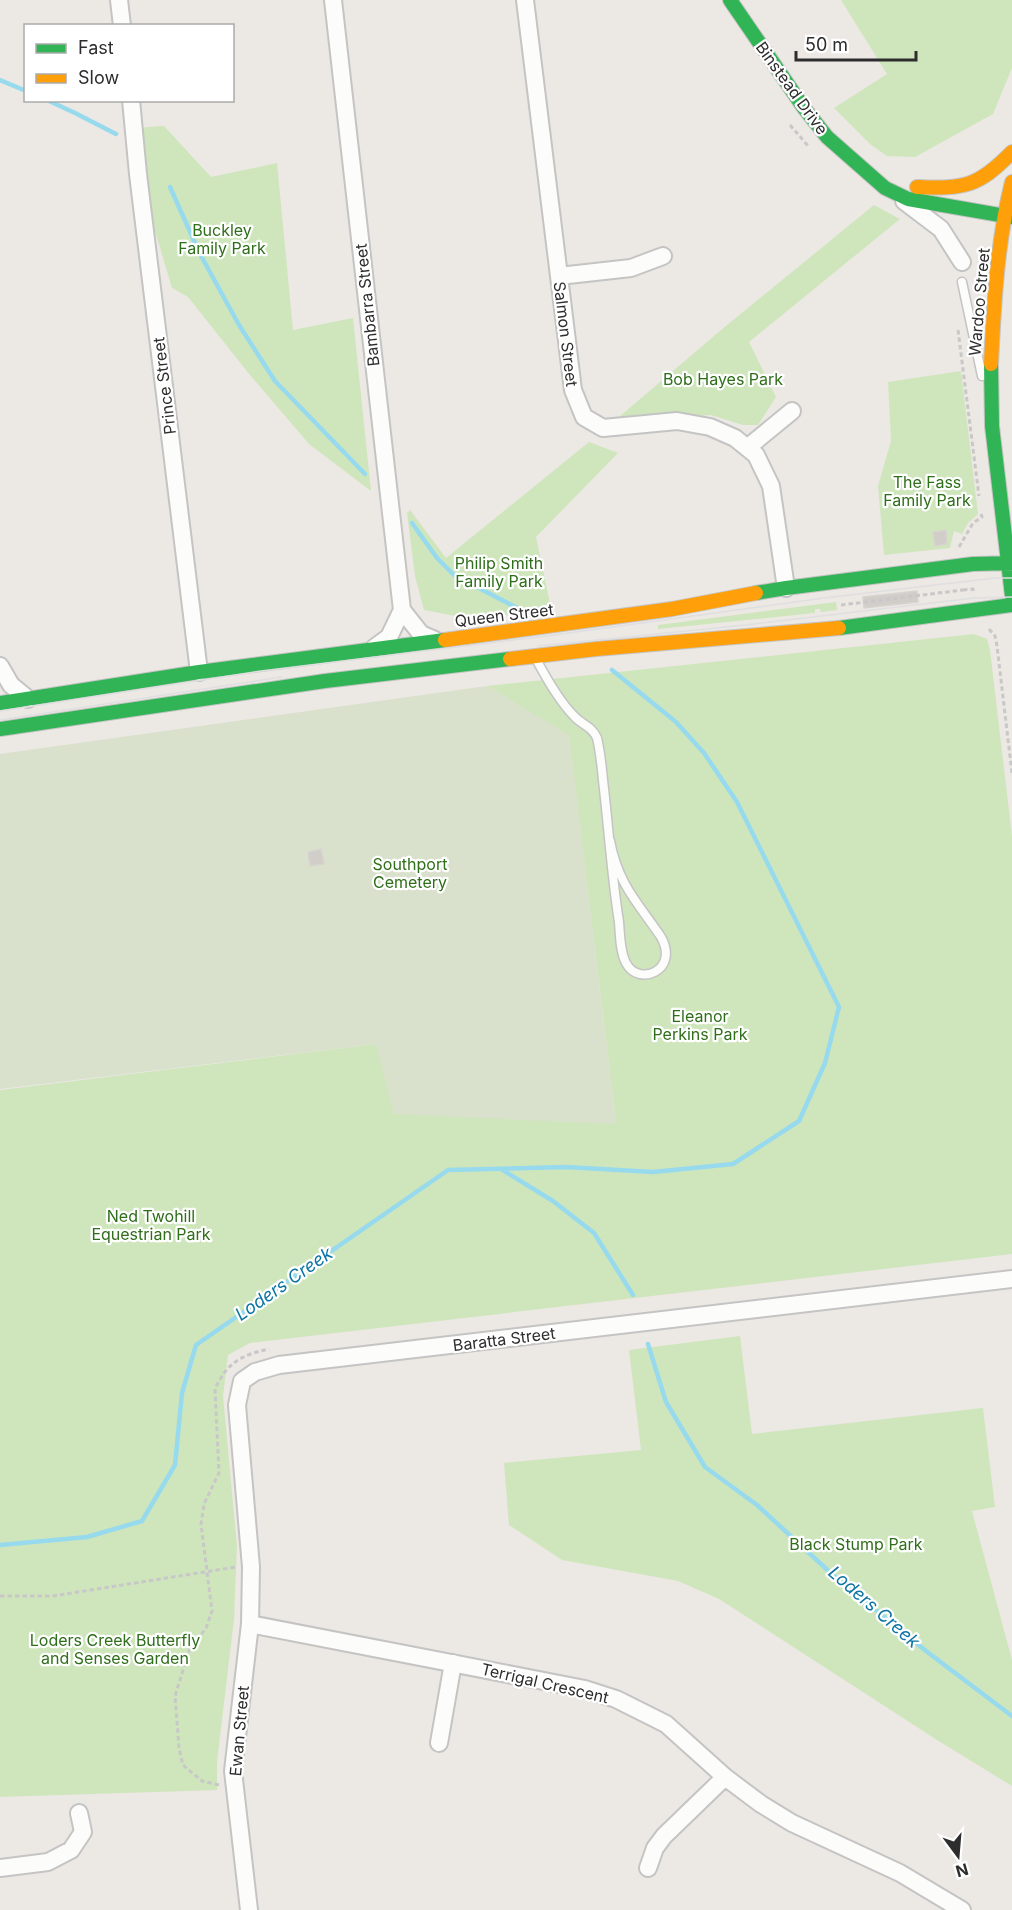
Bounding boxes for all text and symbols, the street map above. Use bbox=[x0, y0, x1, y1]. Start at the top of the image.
legend bbox=[24, 24, 234, 102]
scale bar bbox=[796, 24, 916, 62]
text: 50 m bbox=[805, 34, 848, 55]
text: Fast bbox=[78, 37, 114, 58]
street label: Binstead Drive bbox=[752, 38, 832, 138]
text: Slow bbox=[78, 67, 119, 88]
park label: Buckley Family Park bbox=[178, 220, 266, 258]
street label: Bambarra Street bbox=[351, 243, 383, 367]
street label: Wardoo Street bbox=[964, 247, 994, 357]
street label: Salmon Street bbox=[550, 280, 582, 388]
street label: Prince Street bbox=[148, 336, 180, 436]
park label: Bob Hayes Park bbox=[663, 369, 783, 389]
park label: The Fass Family Park bbox=[883, 472, 971, 510]
park label: Philip Smith Family Park bbox=[455, 553, 543, 591]
street label: Queen Street bbox=[453, 599, 555, 631]
park label: Southport Cemetery bbox=[373, 854, 447, 892]
park label: Eleanor Perkins Park bbox=[652, 1006, 748, 1044]
park label: Ned Twohill Equestrian Park bbox=[91, 1206, 211, 1244]
water label: Loders Creek bbox=[231, 1242, 337, 1325]
street label: Baratta Street bbox=[452, 1323, 556, 1355]
park label: Black Stump Park bbox=[789, 1534, 923, 1554]
water label: Loders Creek bbox=[824, 1561, 925, 1653]
park label: Loders Creek Butterfly and Senses Garden bbox=[30, 1630, 200, 1668]
street label: Terrigal Crescent bbox=[479, 1659, 611, 1707]
street label: Ewan Street bbox=[225, 1685, 253, 1777]
north arrow bbox=[928, 1826, 988, 1886]
text: N bbox=[954, 1859, 971, 1882]

